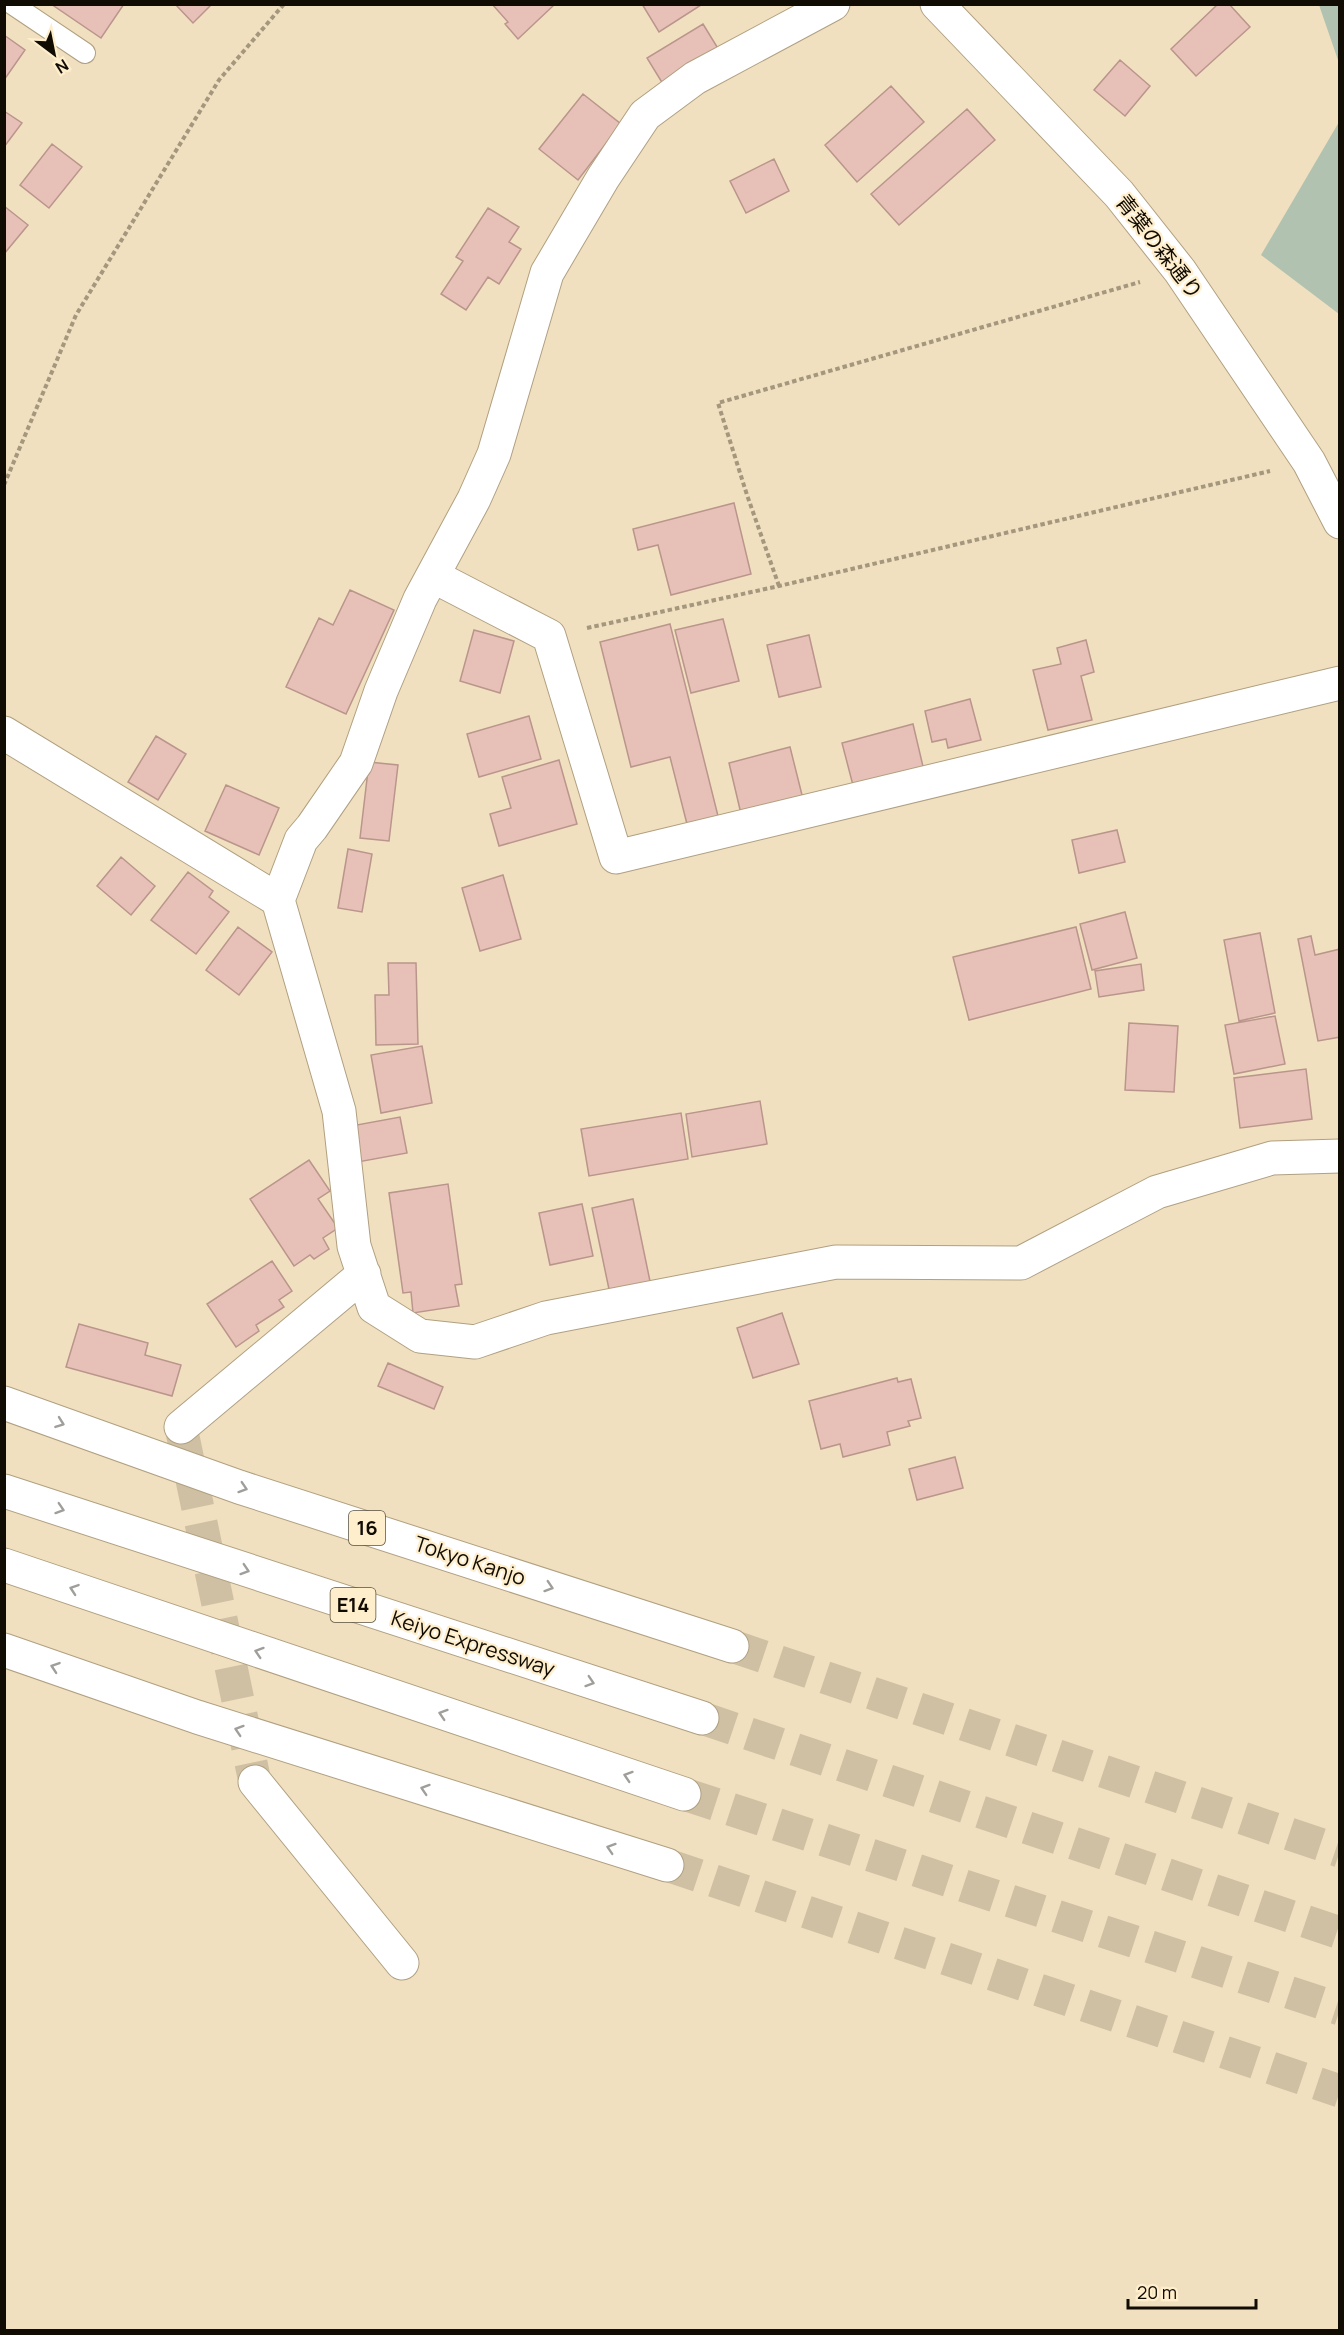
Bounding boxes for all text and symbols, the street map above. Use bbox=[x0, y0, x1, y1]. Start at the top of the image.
north arrow bbox=[24, 24, 84, 84]
text: N bbox=[51, 54, 73, 79]
street label: 青葉の森通り bbox=[1110, 188, 1210, 305]
one-way arrow bbox=[54, 1415, 64, 1428]
one-way arrow bbox=[237, 1481, 248, 1493]
one-way arrow bbox=[54, 1502, 65, 1514]
road number: 16 bbox=[349, 1511, 385, 1545]
street label: Tokyo Kanjo bbox=[411, 1529, 529, 1591]
one-way arrow bbox=[239, 1563, 250, 1576]
one-way arrow bbox=[543, 1580, 554, 1592]
one-way arrow bbox=[69, 1583, 80, 1596]
road number: E14 bbox=[330, 1588, 376, 1622]
street label: Keiyo Expressway bbox=[388, 1603, 559, 1683]
one-way arrow bbox=[254, 1647, 264, 1659]
one-way arrow bbox=[50, 1662, 61, 1675]
one-way arrow bbox=[584, 1675, 595, 1688]
one-way arrow bbox=[439, 1709, 449, 1721]
one-way arrow bbox=[234, 1725, 245, 1737]
one-way arrow bbox=[624, 1770, 634, 1783]
one-way arrow bbox=[420, 1784, 431, 1796]
one-way arrow bbox=[606, 1843, 617, 1855]
scale bar bbox=[1128, 2272, 1256, 2310]
text: 20 m bbox=[1137, 2280, 1177, 2304]

